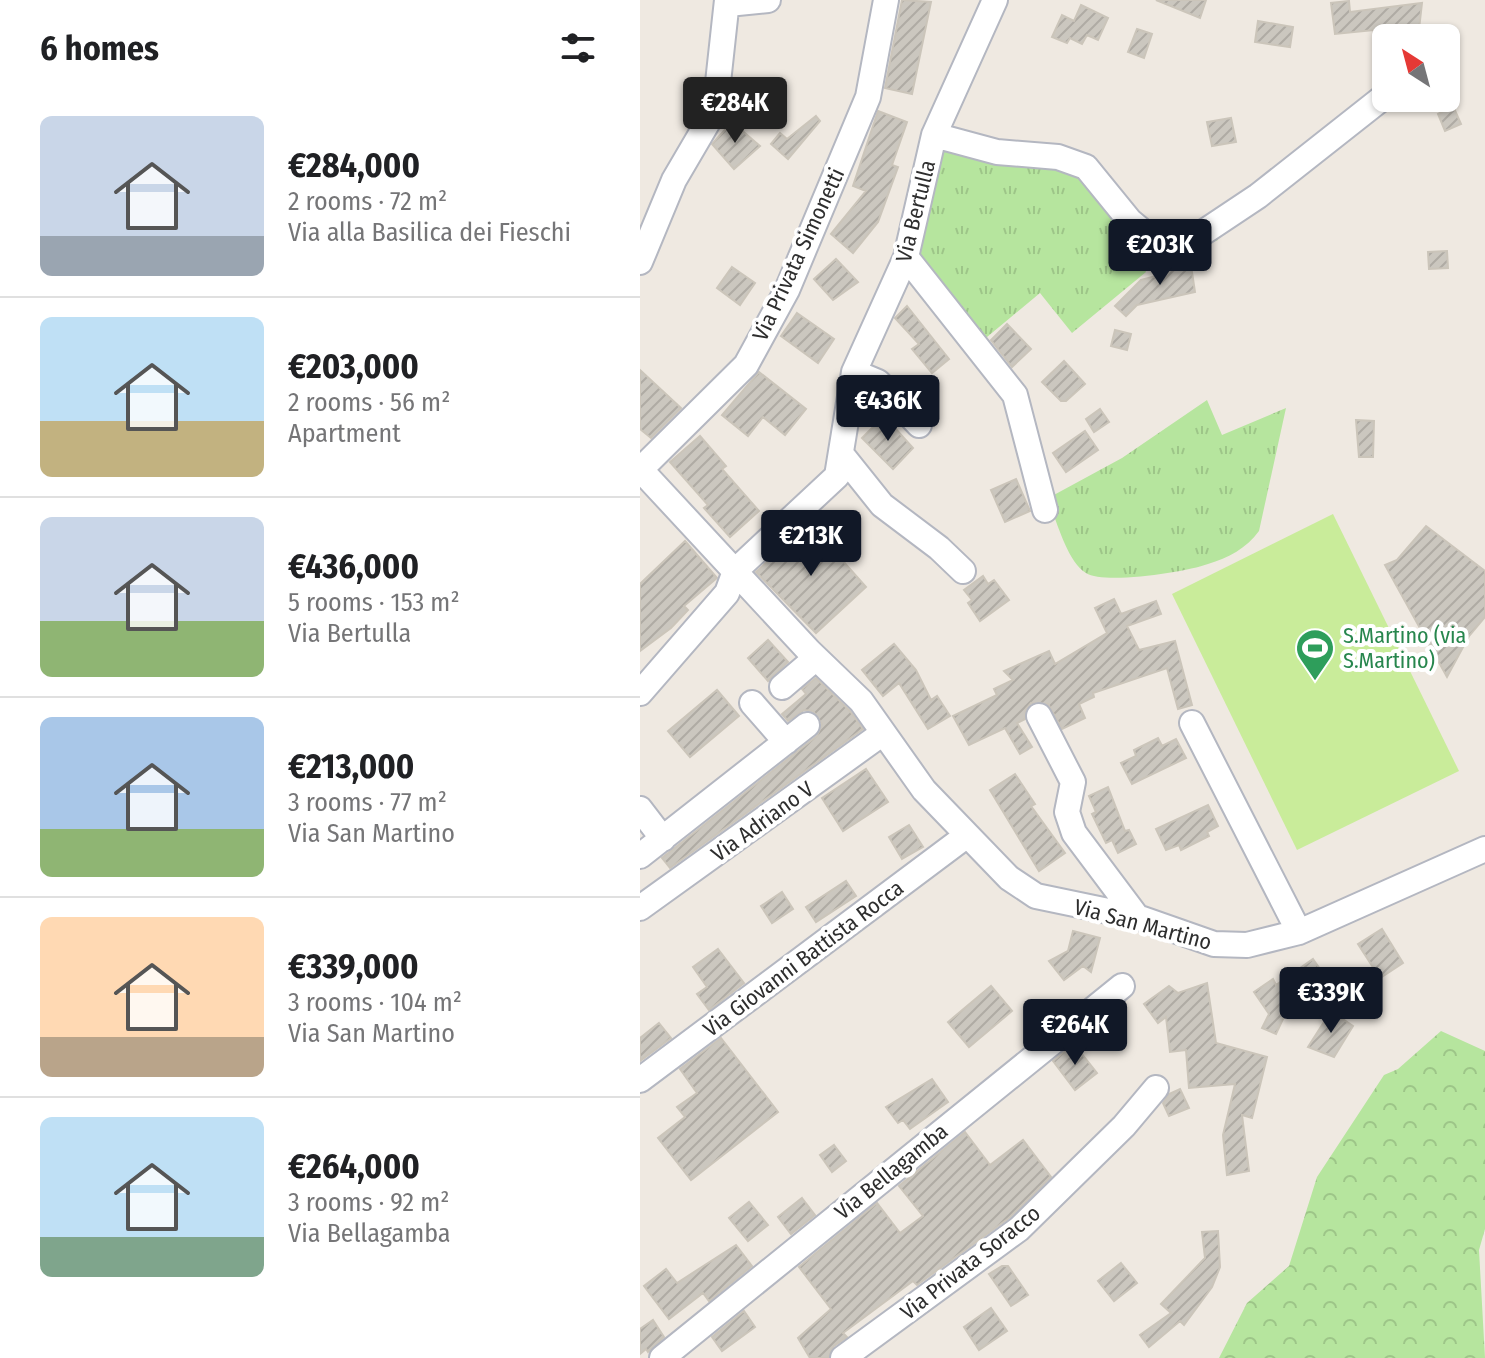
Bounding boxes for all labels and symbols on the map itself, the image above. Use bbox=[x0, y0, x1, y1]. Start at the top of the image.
north arrow bbox=[1372, 24, 1460, 112]
pin: €284K bbox=[679, 77, 791, 145]
street label: Via Bertulla bbox=[890, 157, 941, 265]
street label: Via Privata Simonetti bbox=[747, 164, 850, 345]
pin: €203K bbox=[1104, 219, 1216, 287]
pin: €436K bbox=[832, 375, 944, 443]
pin: €213K bbox=[755, 510, 867, 578]
place label: S.Martino (via S.Martino) bbox=[1343, 622, 1466, 674]
sports icon: S.Martino (via S.Martino) bbox=[1294, 627, 1336, 682]
street label: Via Adriano V bbox=[706, 775, 819, 867]
street label: Via Giovanni Battista Rocca bbox=[698, 874, 909, 1043]
street label: Via San Martino bbox=[1071, 893, 1215, 956]
pin: €339K bbox=[1275, 967, 1387, 1035]
pin: €264K bbox=[1019, 999, 1131, 1067]
street label: Via Bellagamba bbox=[829, 1118, 953, 1225]
street label: Via Privata Soracco bbox=[895, 1199, 1046, 1325]

